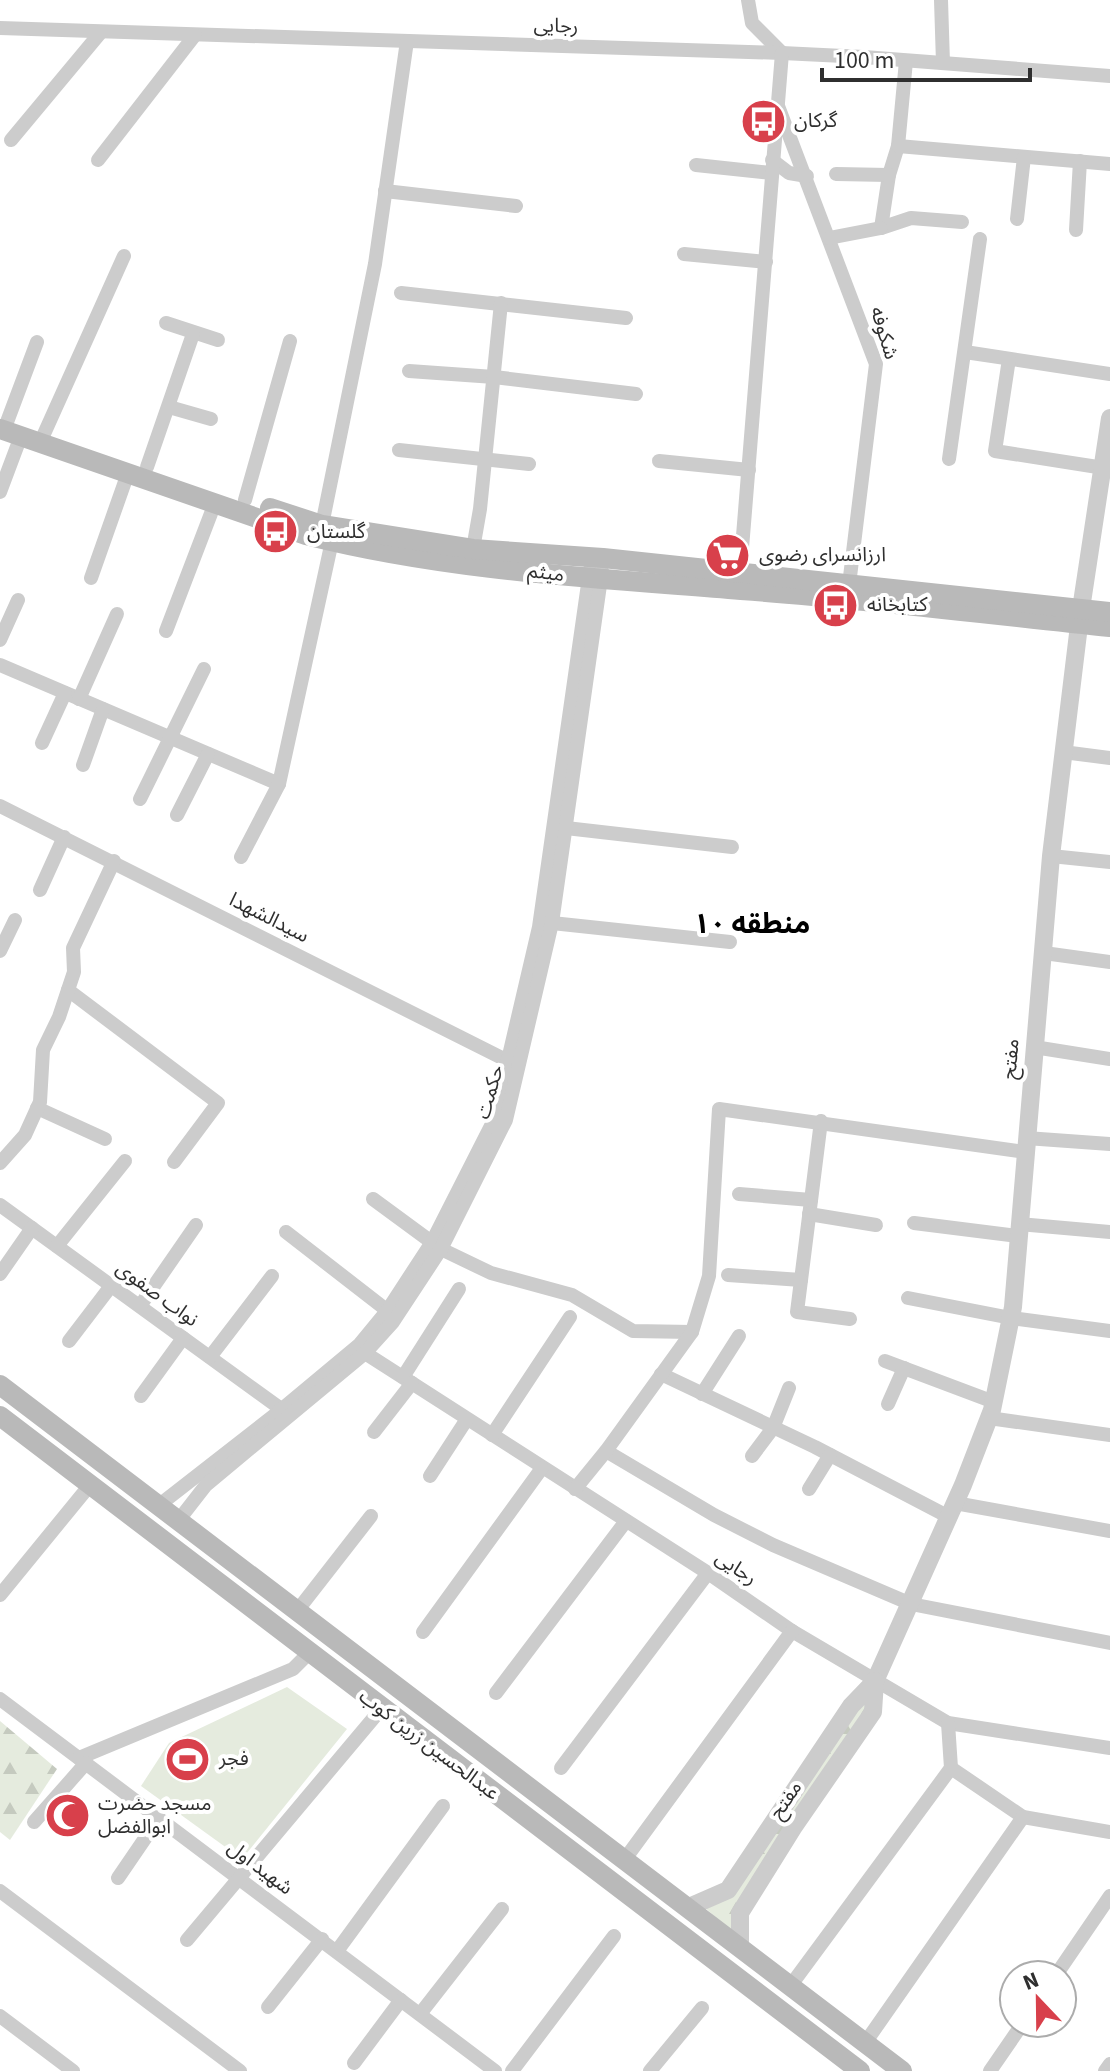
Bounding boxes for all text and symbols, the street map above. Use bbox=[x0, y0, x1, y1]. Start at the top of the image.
street label: رجایی bbox=[533, 11, 579, 41]
scale bar bbox=[822, 32, 1030, 82]
text: 100 m bbox=[834, 43, 894, 78]
bus stop icon: گرکان bbox=[739, 97, 787, 145]
place label: گرکان bbox=[794, 107, 838, 135]
street label: شکوفه bbox=[863, 303, 905, 363]
bus stop icon: گلستان bbox=[252, 508, 300, 556]
place label: گلستان bbox=[307, 518, 366, 546]
supermarket icon: ارزانسرای رضوی bbox=[704, 531, 752, 579]
place label: ارزانسرای رضوی bbox=[759, 541, 886, 569]
street label: میثم bbox=[526, 557, 566, 589]
bus stop icon: کتابخانه bbox=[812, 581, 860, 629]
place label: کتابخانه bbox=[867, 591, 928, 619]
street label: سیدالشهدا bbox=[224, 886, 314, 950]
district label: منطقه ۱۰ bbox=[694, 904, 810, 944]
street label: مفتح bbox=[995, 1037, 1027, 1081]
street label: حکمت bbox=[469, 1062, 511, 1122]
street label: نواب صفوی bbox=[110, 1254, 204, 1334]
street label: رجایی bbox=[710, 1544, 762, 1592]
street label: عبدالحسین زرین کوب bbox=[353, 1683, 505, 1807]
sports icon: فجر bbox=[164, 1735, 212, 1783]
place label: فجر bbox=[218, 1745, 249, 1773]
street label: مفتح bbox=[763, 1775, 809, 1825]
place label: مسجد حضرت ابوالفضل bbox=[98, 1790, 211, 1841]
mosque icon: مسجد حضرت ابوالفضل bbox=[43, 1791, 91, 1839]
street label: شهید اول bbox=[221, 1834, 299, 1902]
north arrow bbox=[998, 1959, 1078, 2039]
text: N bbox=[1018, 1964, 1044, 1999]

